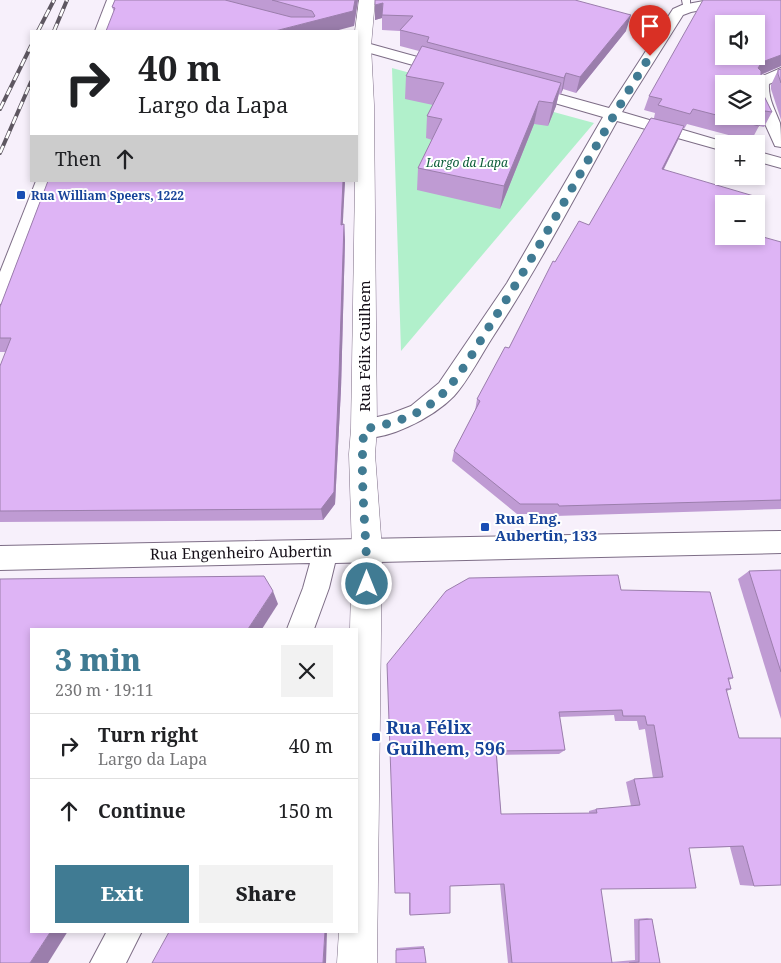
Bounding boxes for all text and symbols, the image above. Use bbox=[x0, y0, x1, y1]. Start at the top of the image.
pin bbox=[629, 5, 671, 56]
icon: arrive bbox=[636, 12, 664, 40]
map controls bbox=[715, 15, 765, 245]
button: sound bbox=[715, 15, 765, 65]
text: 40 m bbox=[138, 44, 221, 91]
icon: right bbox=[55, 50, 120, 115]
button: layers bbox=[715, 75, 765, 125]
text: Largo da Lapa bbox=[138, 89, 288, 119]
button: + bbox=[715, 135, 765, 185]
icon: ahead bbox=[111, 145, 139, 173]
text: Then bbox=[55, 146, 101, 172]
park label: Largo da Lapa bbox=[425, 154, 508, 171]
place label: Rua William Speers, 1222 bbox=[31, 187, 184, 204]
marker: Rua William Speers, 1222 bbox=[15, 189, 27, 201]
button: − bbox=[715, 195, 765, 245]
street label: Rua Félix Guilhem bbox=[354, 280, 374, 412]
place label: Rua Eng. Aubertin, 133 bbox=[495, 508, 597, 545]
marker: Rua Eng. Aubertin, 133 bbox=[479, 521, 491, 533]
street label: Rua Engenheiro Aubertin bbox=[150, 540, 333, 564]
position arrow bbox=[340, 557, 392, 609]
text: 3 min bbox=[55, 639, 141, 680]
button: close bbox=[281, 645, 333, 697]
text: 230 m · 19:11 bbox=[55, 679, 154, 701]
place label: Rua Félix Guilhem, 596 bbox=[386, 715, 505, 760]
text: Turn right bbox=[98, 722, 198, 748]
marker: Rua Félix Guilhem, 596 bbox=[370, 731, 382, 743]
icon: right bbox=[55, 732, 83, 760]
text: 40 m bbox=[289, 733, 333, 759]
text: Largo da Lapa bbox=[98, 748, 207, 770]
icon: ahead bbox=[55, 797, 83, 825]
text: Continue bbox=[98, 798, 186, 824]
text: 150 m bbox=[278, 798, 333, 824]
button: Exit bbox=[55, 865, 189, 923]
button: Share bbox=[199, 865, 333, 923]

